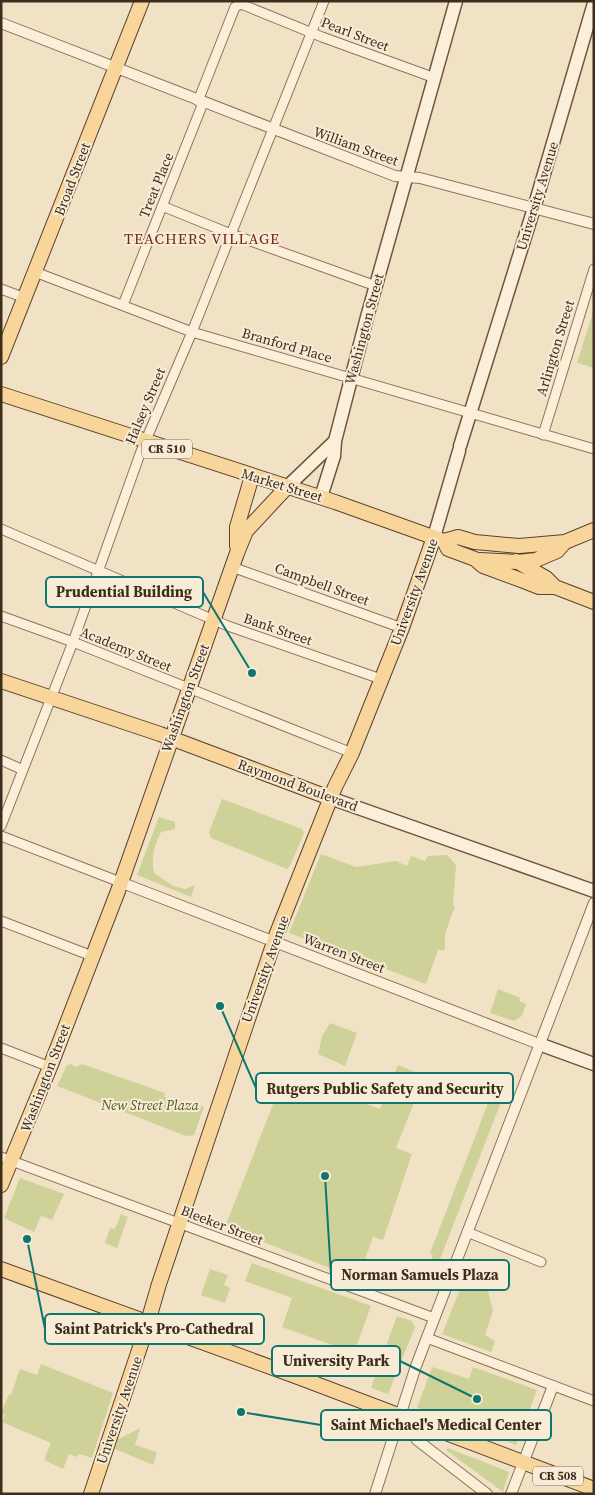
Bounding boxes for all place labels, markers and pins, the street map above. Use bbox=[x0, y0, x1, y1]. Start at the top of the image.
callout: Prudential Building bbox=[46, 577, 203, 607]
callout: Rutgers Public Safety and Security bbox=[256, 1073, 513, 1103]
callout: Norman Samuels Plaza bbox=[331, 1260, 509, 1290]
callout: Saint Patrick's Pro-Cathedral bbox=[45, 1314, 264, 1344]
callout: University Park bbox=[272, 1346, 400, 1376]
callout: Saint Michael's Medical Center bbox=[321, 1410, 551, 1440]

